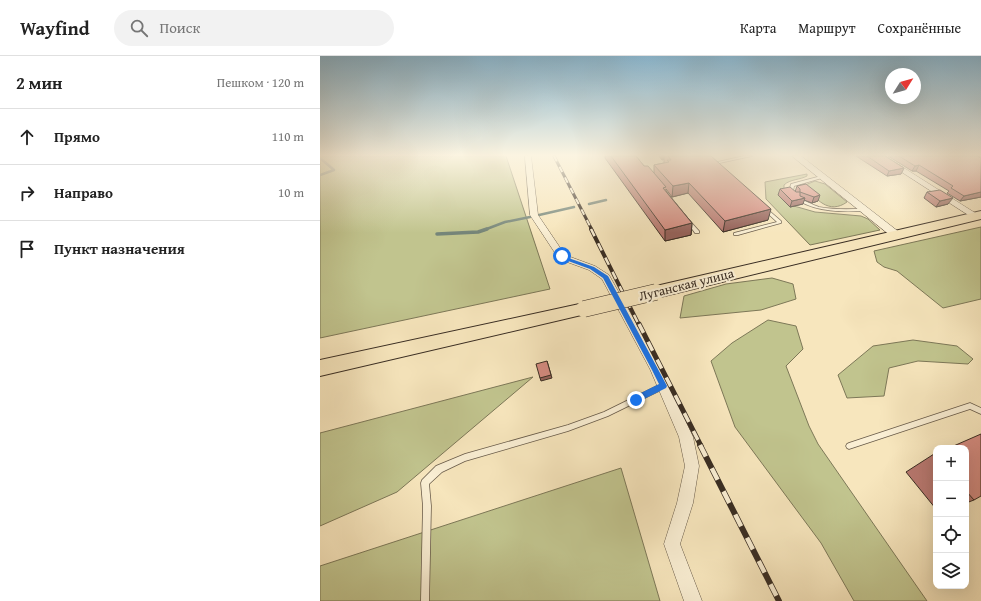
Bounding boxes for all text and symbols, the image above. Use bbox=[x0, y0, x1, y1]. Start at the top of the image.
search box bbox=[114, 10, 394, 46]
text: Wayfind bbox=[20, 14, 90, 42]
icon: search bbox=[128, 17, 150, 39]
text: Поиск bbox=[160, 17, 200, 38]
text: Карта bbox=[740, 18, 776, 38]
text: Маршрут bbox=[798, 18, 856, 38]
text: Сохранённые bbox=[878, 18, 961, 38]
north arrow bbox=[885, 68, 921, 104]
text: 2 мин bbox=[16, 70, 62, 95]
text: Пешком · 120 m bbox=[217, 73, 304, 92]
icon: ahead bbox=[16, 126, 38, 148]
text: Прямо bbox=[54, 126, 100, 147]
text: 110 m bbox=[272, 127, 304, 146]
icon: right bbox=[16, 182, 38, 204]
text: Направо bbox=[54, 182, 113, 203]
text: 10 m bbox=[278, 183, 304, 202]
icon: arrive bbox=[16, 238, 38, 260]
text: Пункт назначения bbox=[54, 238, 185, 259]
route start bbox=[553, 247, 571, 265]
street label: Луганская улица bbox=[637, 263, 736, 305]
route end bbox=[627, 391, 645, 409]
map controls bbox=[933, 445, 969, 589]
button: + bbox=[933, 445, 969, 481]
button: − bbox=[933, 481, 969, 517]
button: locate bbox=[933, 517, 969, 553]
button: layers bbox=[933, 553, 969, 589]

